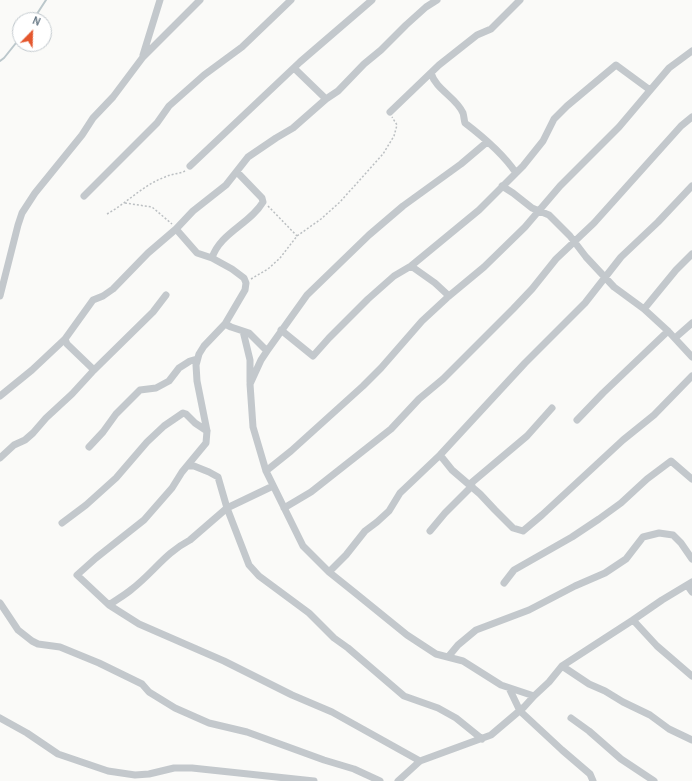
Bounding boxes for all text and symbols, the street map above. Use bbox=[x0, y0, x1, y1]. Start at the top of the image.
north arrow bbox=[12, 12, 52, 52]
text: N bbox=[30, 14, 43, 29]

